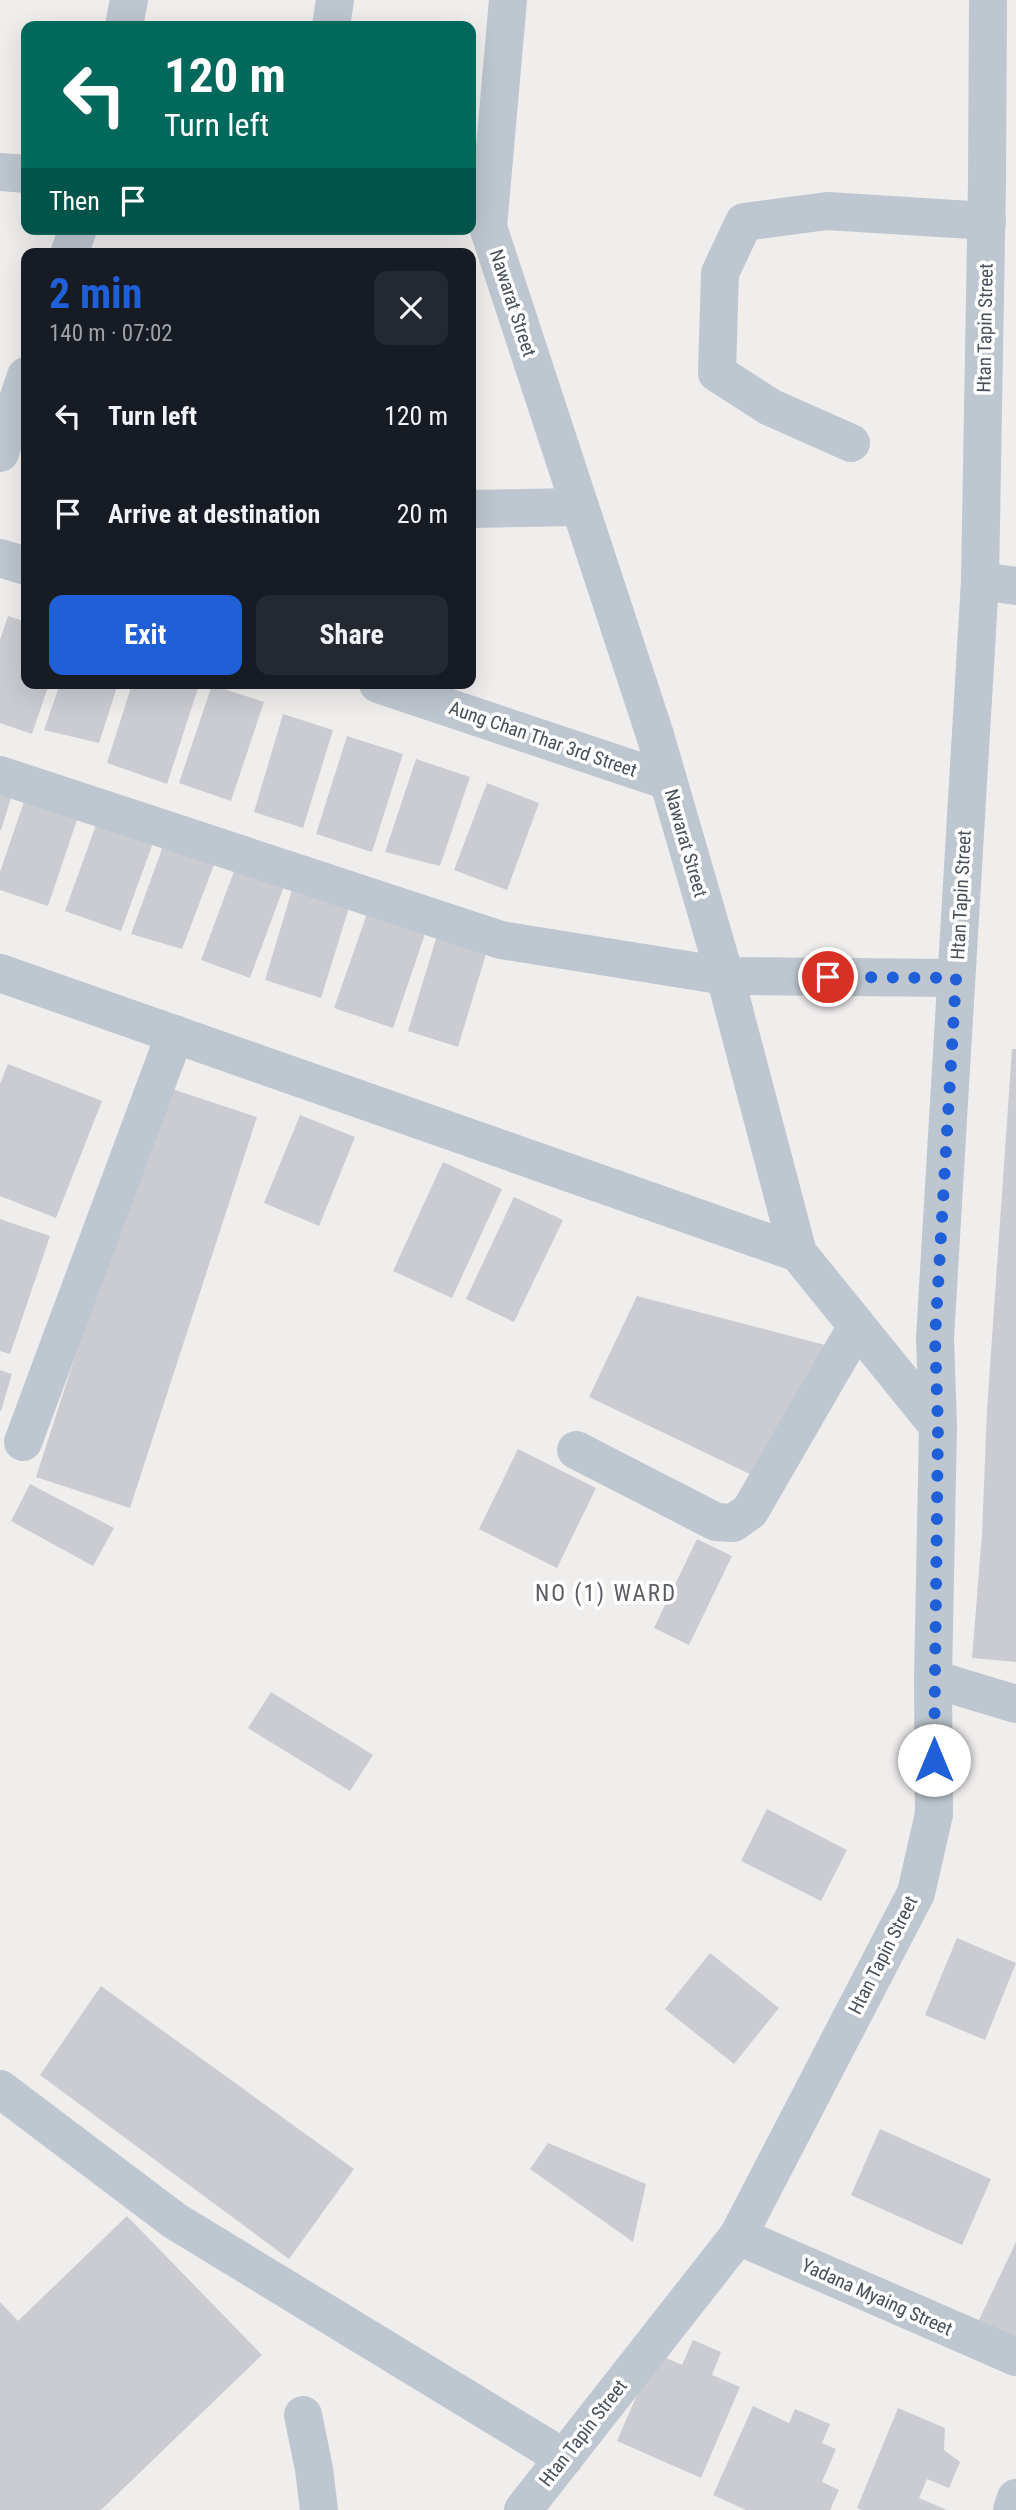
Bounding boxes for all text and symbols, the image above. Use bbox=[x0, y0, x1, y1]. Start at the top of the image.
text: 120 m bbox=[164, 47, 286, 104]
icon: left bbox=[49, 49, 140, 140]
text: Turn left bbox=[164, 106, 269, 144]
icon: arrive bbox=[114, 182, 152, 220]
text: Then bbox=[49, 186, 100, 216]
street label: Nawarat Street bbox=[485, 246, 541, 360]
street label: Htan Tapin Street bbox=[972, 263, 998, 393]
text: 2 min bbox=[49, 269, 142, 318]
button: close bbox=[374, 271, 448, 345]
text: 140 m · 07:02 bbox=[49, 320, 173, 347]
icon: left bbox=[49, 397, 87, 435]
text: Turn left bbox=[108, 401, 197, 431]
text: 120 m bbox=[384, 401, 448, 431]
icon: arrive bbox=[49, 495, 87, 533]
text: Arrive at destination bbox=[108, 499, 320, 529]
text: 20 m bbox=[397, 499, 448, 529]
button: Exit bbox=[49, 595, 242, 675]
button: Share bbox=[256, 595, 448, 675]
street label: Aung Chan Thar 3rd Street bbox=[446, 696, 640, 782]
street label: Nawarat Street bbox=[660, 786, 712, 900]
street label: Htan Tapin Street bbox=[946, 830, 976, 960]
pin bbox=[798, 947, 858, 1007]
icon: arrive bbox=[809, 958, 847, 996]
district label: NO (1) WARD bbox=[535, 1580, 677, 1607]
position arrow bbox=[897, 1723, 971, 1797]
street label: Htan Tapin Street bbox=[843, 1892, 923, 2018]
street label: Yadana Myaing Street bbox=[798, 2253, 956, 2341]
street label: Htan Tapin Street bbox=[534, 2375, 632, 2491]

